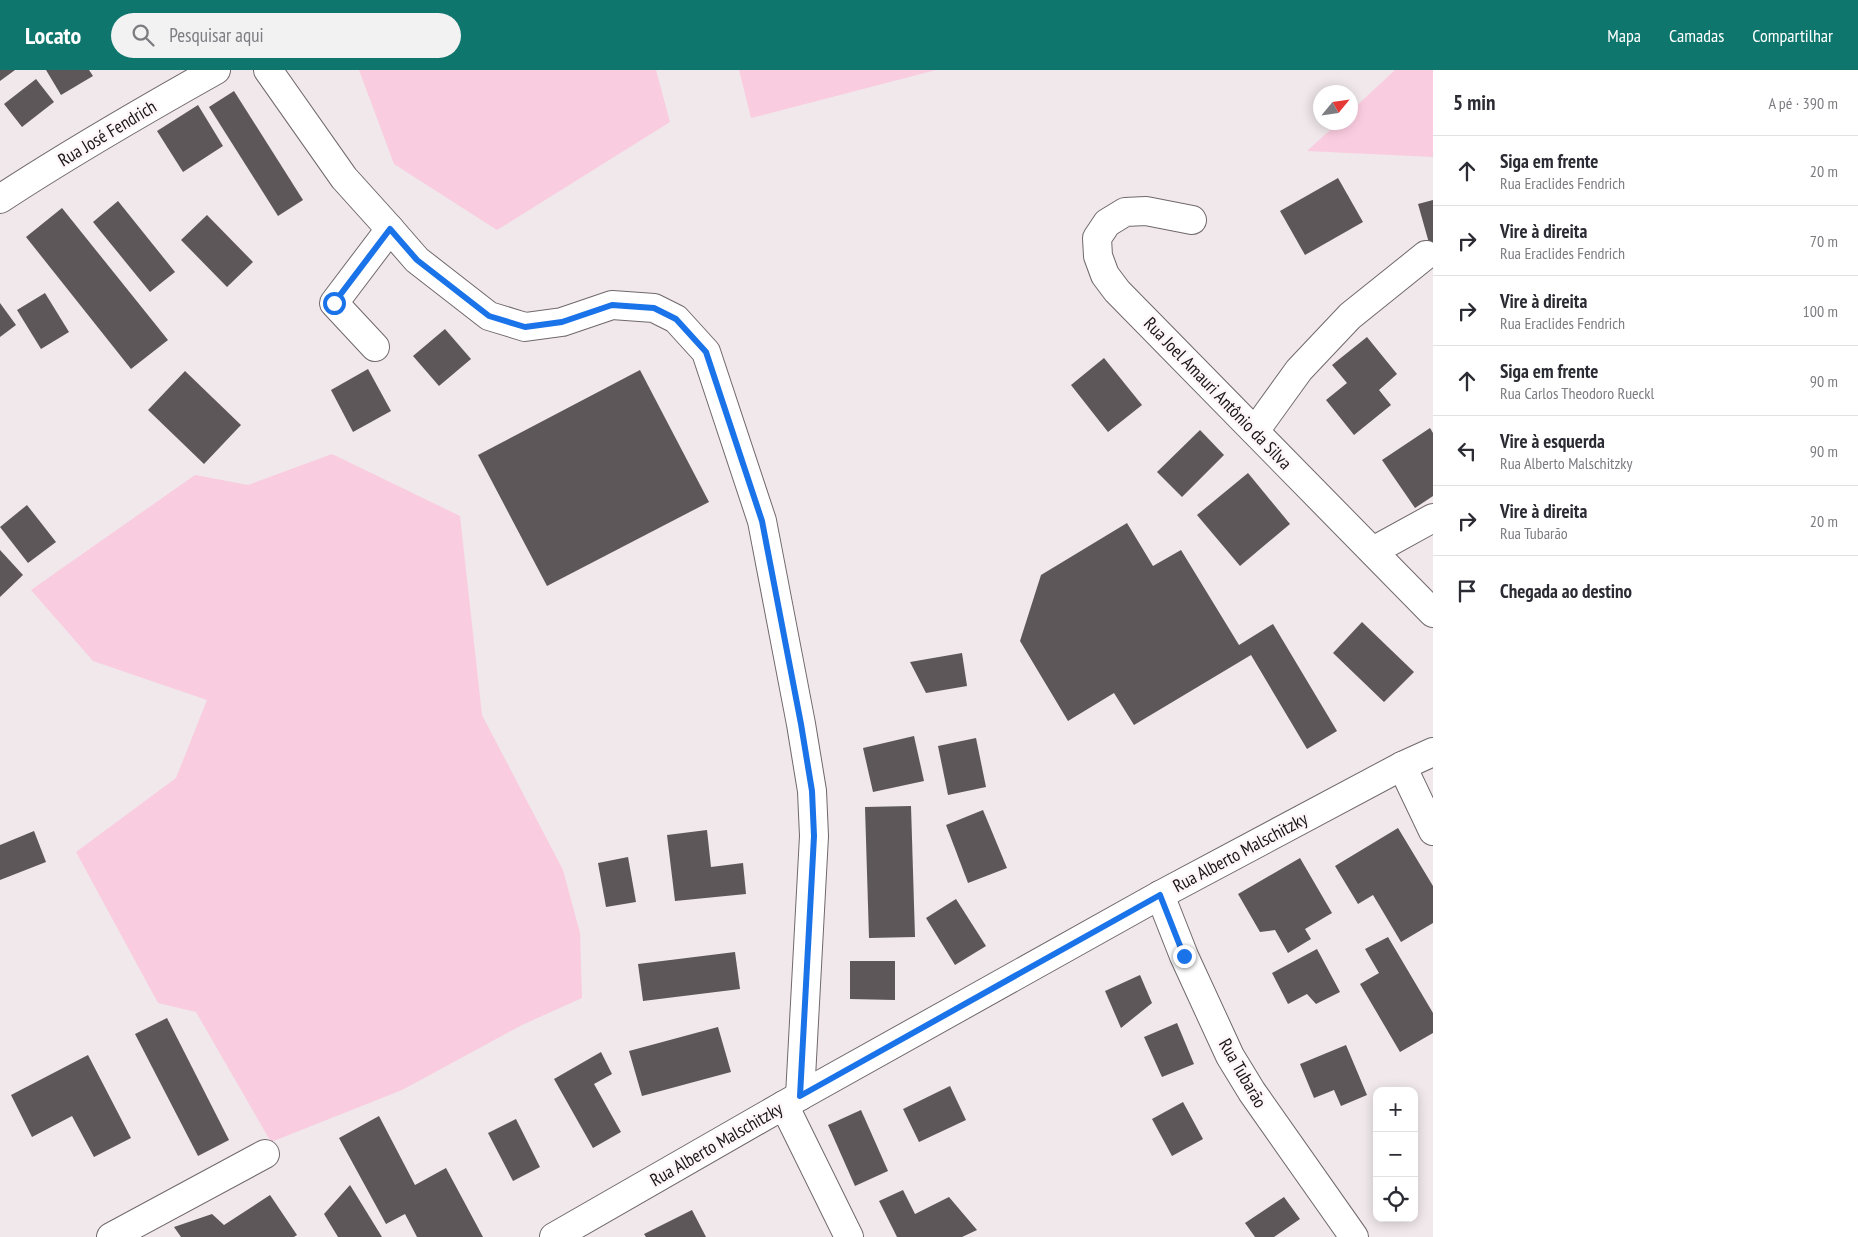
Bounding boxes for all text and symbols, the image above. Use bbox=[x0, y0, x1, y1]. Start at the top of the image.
search box bbox=[111, 13, 461, 58]
text: Locato bbox=[25, 20, 81, 51]
icon: search bbox=[129, 21, 157, 49]
text: Pesquisar aqui bbox=[169, 23, 264, 47]
text: Mapa bbox=[1607, 24, 1641, 47]
text: Camadas bbox=[1669, 24, 1724, 47]
text: Compartilhar bbox=[1752, 24, 1833, 47]
north arrow bbox=[1313, 85, 1358, 130]
text: 5 min bbox=[1453, 89, 1495, 116]
text: A pé · 390 m bbox=[1768, 93, 1838, 113]
street label: Rua José Fendrich bbox=[54, 95, 160, 171]
text: Siga em frente bbox=[1500, 149, 1598, 173]
icon: ahead bbox=[1453, 157, 1481, 185]
text: 20 m bbox=[1810, 161, 1838, 181]
text: Rua Eraclides Fendrich bbox=[1500, 173, 1625, 193]
text: Vire à direita bbox=[1500, 219, 1587, 243]
icon: right bbox=[1453, 227, 1481, 255]
text: 70 m bbox=[1810, 231, 1838, 251]
text: Rua Eraclides Fendrich bbox=[1500, 243, 1625, 263]
text: Vire à direita bbox=[1500, 289, 1587, 313]
route start bbox=[323, 292, 346, 315]
icon: right bbox=[1453, 297, 1481, 325]
text: 100 m bbox=[1803, 301, 1838, 321]
street label: Rua Joel Amauri Antônio da Silva bbox=[1139, 312, 1297, 474]
text: Rua Eraclides Fendrich bbox=[1500, 313, 1625, 333]
text: Siga em frente bbox=[1500, 359, 1598, 383]
icon: ahead bbox=[1453, 367, 1481, 395]
text: 90 m bbox=[1810, 371, 1838, 391]
text: Rua Carlos Theodoro Rueckl bbox=[1500, 383, 1654, 403]
text: Vire à esquerda bbox=[1500, 429, 1605, 453]
icon: left bbox=[1453, 437, 1481, 465]
text: 90 m bbox=[1810, 441, 1838, 461]
text: Rua Alberto Malschitzky bbox=[1500, 453, 1633, 473]
text: Vire à direita bbox=[1500, 499, 1587, 523]
icon: right bbox=[1453, 507, 1481, 535]
text: 20 m bbox=[1810, 511, 1838, 531]
text: Rua Tubarão bbox=[1500, 523, 1568, 543]
icon: arrive bbox=[1453, 577, 1481, 605]
text: Chegada ao destino bbox=[1500, 579, 1632, 603]
street label: Rua Alberto Malschitzky bbox=[1169, 807, 1311, 897]
route end bbox=[1173, 945, 1196, 968]
street label: Rua Tubarão bbox=[1214, 1034, 1272, 1112]
map controls bbox=[1373, 1087, 1418, 1222]
button: + bbox=[1373, 1087, 1418, 1132]
street label: Rua Alberto Malschitzky bbox=[646, 1097, 786, 1191]
button: − bbox=[1373, 1132, 1418, 1177]
button: locate bbox=[1373, 1177, 1418, 1222]

